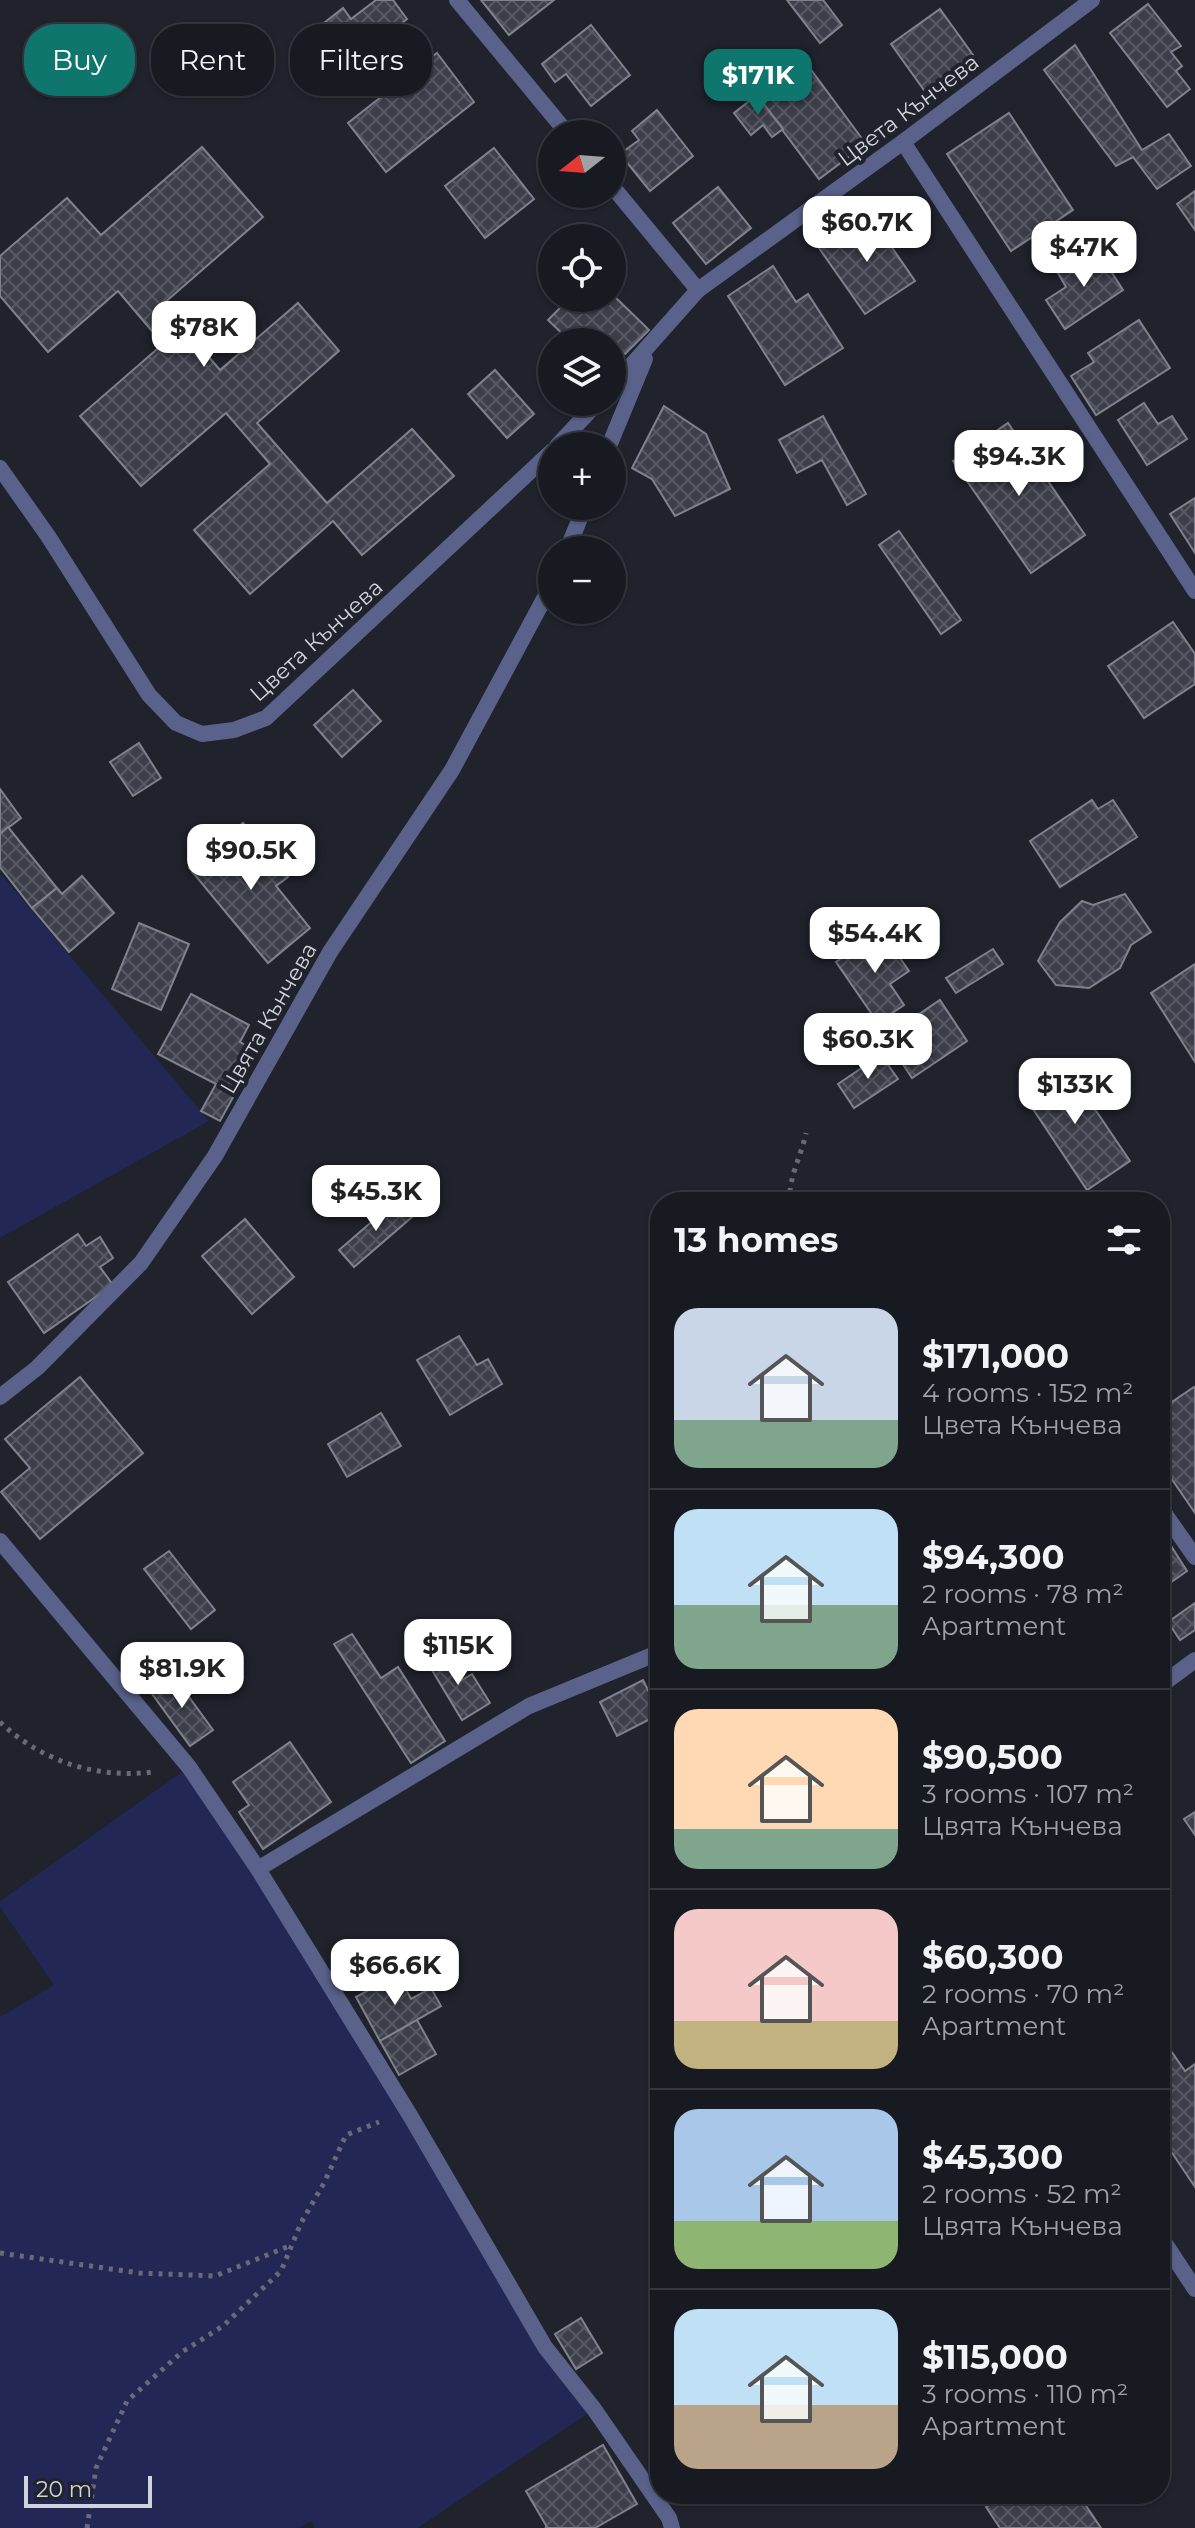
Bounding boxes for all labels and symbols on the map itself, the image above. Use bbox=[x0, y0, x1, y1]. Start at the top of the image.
pin: $171K bbox=[702, 49, 814, 117]
street label: Цвета Кънчева bbox=[832, 49, 984, 172]
north arrow bbox=[538, 120, 626, 208]
pin: $60.7K bbox=[802, 196, 932, 264]
pin: $47K bbox=[1037, 221, 1131, 289]
pin: $78K bbox=[157, 301, 251, 369]
pin: $94.3K bbox=[954, 430, 1084, 498]
street label: Цвета Кънчева bbox=[244, 574, 388, 707]
pin: $90.5K bbox=[186, 824, 316, 892]
pin: $54.4K bbox=[810, 907, 940, 975]
street label: Цвята Кънчева bbox=[214, 938, 323, 1098]
pin: $60.3K bbox=[803, 1013, 933, 1081]
pin: $133K bbox=[1019, 1058, 1131, 1126]
pin: $45.3K bbox=[311, 1165, 441, 1233]
pin: $115K bbox=[402, 1619, 514, 1687]
pin: $81.9K bbox=[117, 1642, 247, 1710]
pin: $66.6K bbox=[330, 1939, 460, 2007]
scale bar bbox=[24, 2472, 152, 2508]

